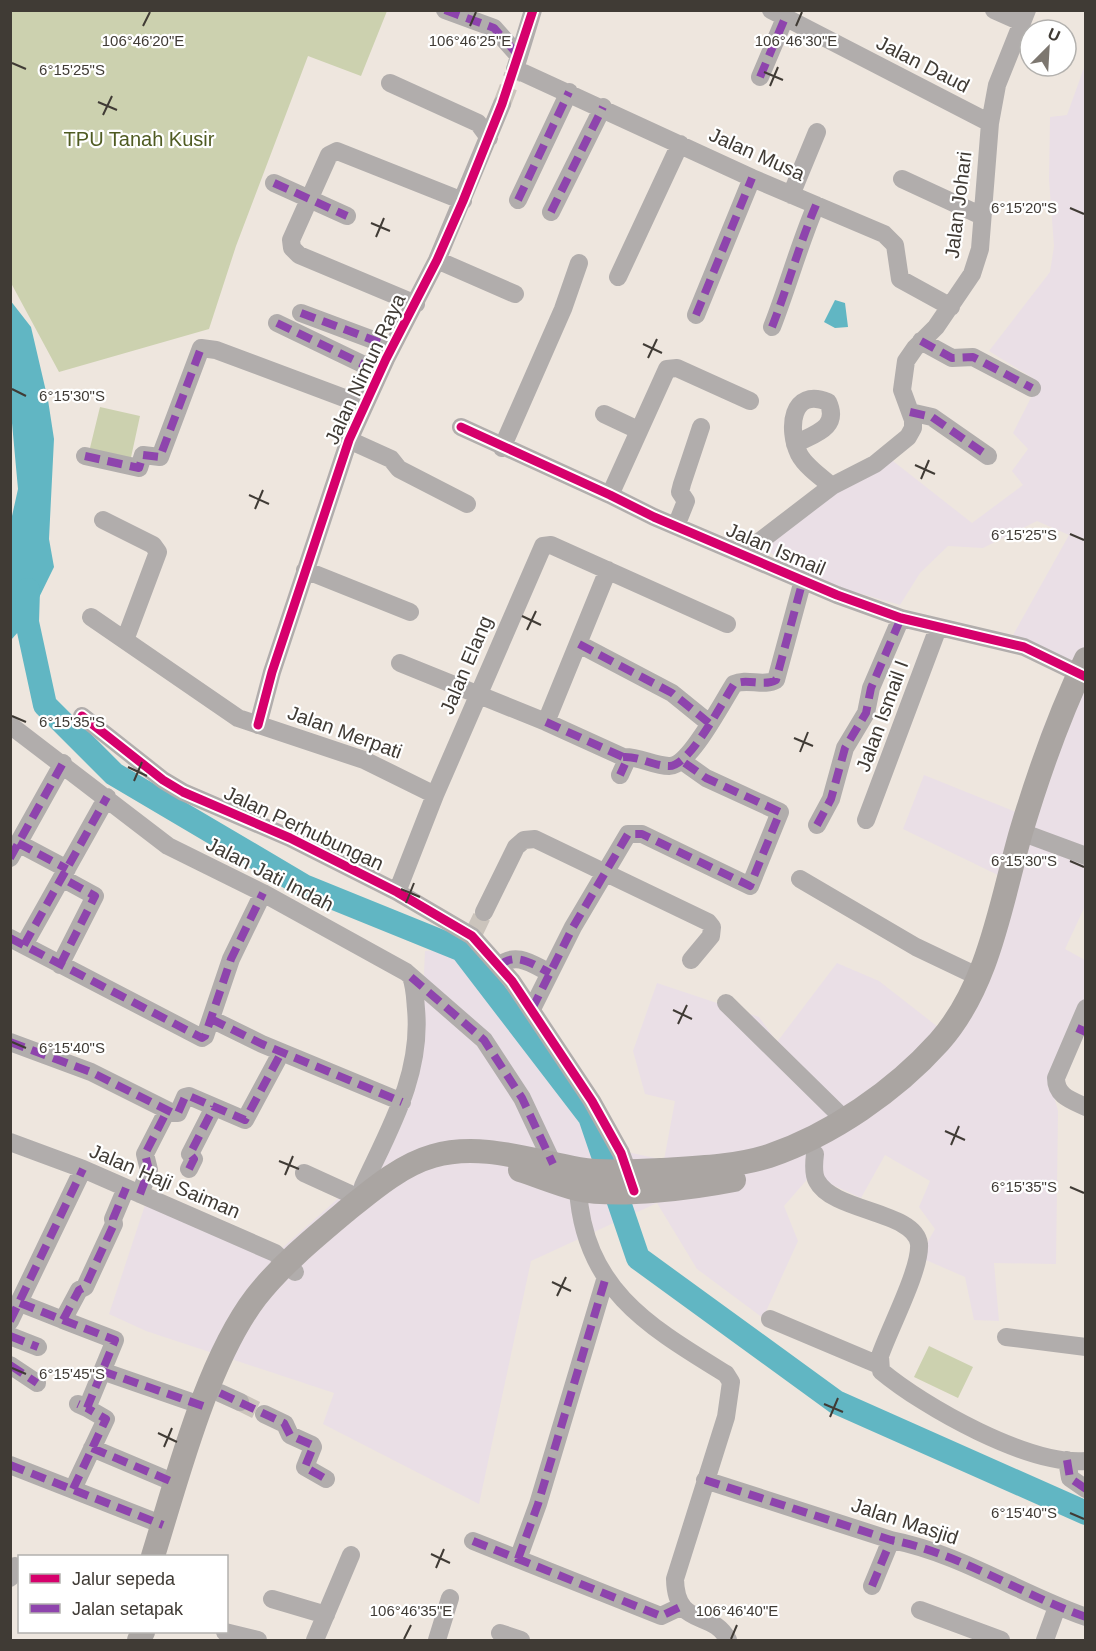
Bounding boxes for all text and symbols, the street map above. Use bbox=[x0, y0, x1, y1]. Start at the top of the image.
north arrow bbox=[1018, 18, 1078, 78]
text: U bbox=[1045, 25, 1063, 45]
street label: Jalan Daud bbox=[873, 31, 973, 97]
text: 106°46'20"E bbox=[102, 32, 184, 49]
text: 106°46'25"E bbox=[429, 32, 511, 49]
text: 106°46'30"E bbox=[755, 32, 837, 49]
text: 6°15'25"S bbox=[39, 61, 105, 78]
street label: Jalan Musa bbox=[706, 123, 809, 185]
park label: TPU Tanah Kusir bbox=[64, 128, 215, 150]
street label: Jalan Johari bbox=[941, 150, 975, 260]
text: 6°15'20"S bbox=[991, 199, 1057, 216]
street label: Jalan Nimun Raya bbox=[320, 290, 410, 448]
text: 6°15'30"S bbox=[39, 387, 105, 404]
street label: Jalan Ismail bbox=[723, 518, 829, 580]
text: 6°15'25"S bbox=[991, 526, 1057, 543]
street label: Jalan Elang bbox=[435, 613, 497, 717]
street label: Jalan Ismail I bbox=[852, 657, 912, 775]
street label: Jalan Merpati bbox=[285, 701, 405, 763]
text: 6°15'35"S bbox=[39, 713, 105, 730]
street label: Jalan Perhubungan bbox=[221, 781, 387, 875]
street label: Jalan Jati Indah bbox=[203, 832, 337, 916]
text: 6°15'30"S bbox=[991, 852, 1057, 869]
text: 6°15'40"S bbox=[39, 1039, 105, 1056]
street label: Jalan Haji Saiman bbox=[87, 1139, 243, 1223]
text: 6°15'35"S bbox=[991, 1178, 1057, 1195]
text: 6°15'45"S bbox=[39, 1365, 105, 1382]
street label: Jalan Masjid bbox=[849, 1493, 961, 1549]
text: 6°15'40"S bbox=[991, 1504, 1057, 1521]
legend bbox=[18, 1555, 228, 1633]
text: Jalur sepeda bbox=[72, 1569, 176, 1589]
text: Jalan setapak bbox=[72, 1599, 184, 1619]
text: 106°46'35"E bbox=[370, 1602, 452, 1619]
text: 106°46'40"E bbox=[696, 1602, 778, 1619]

